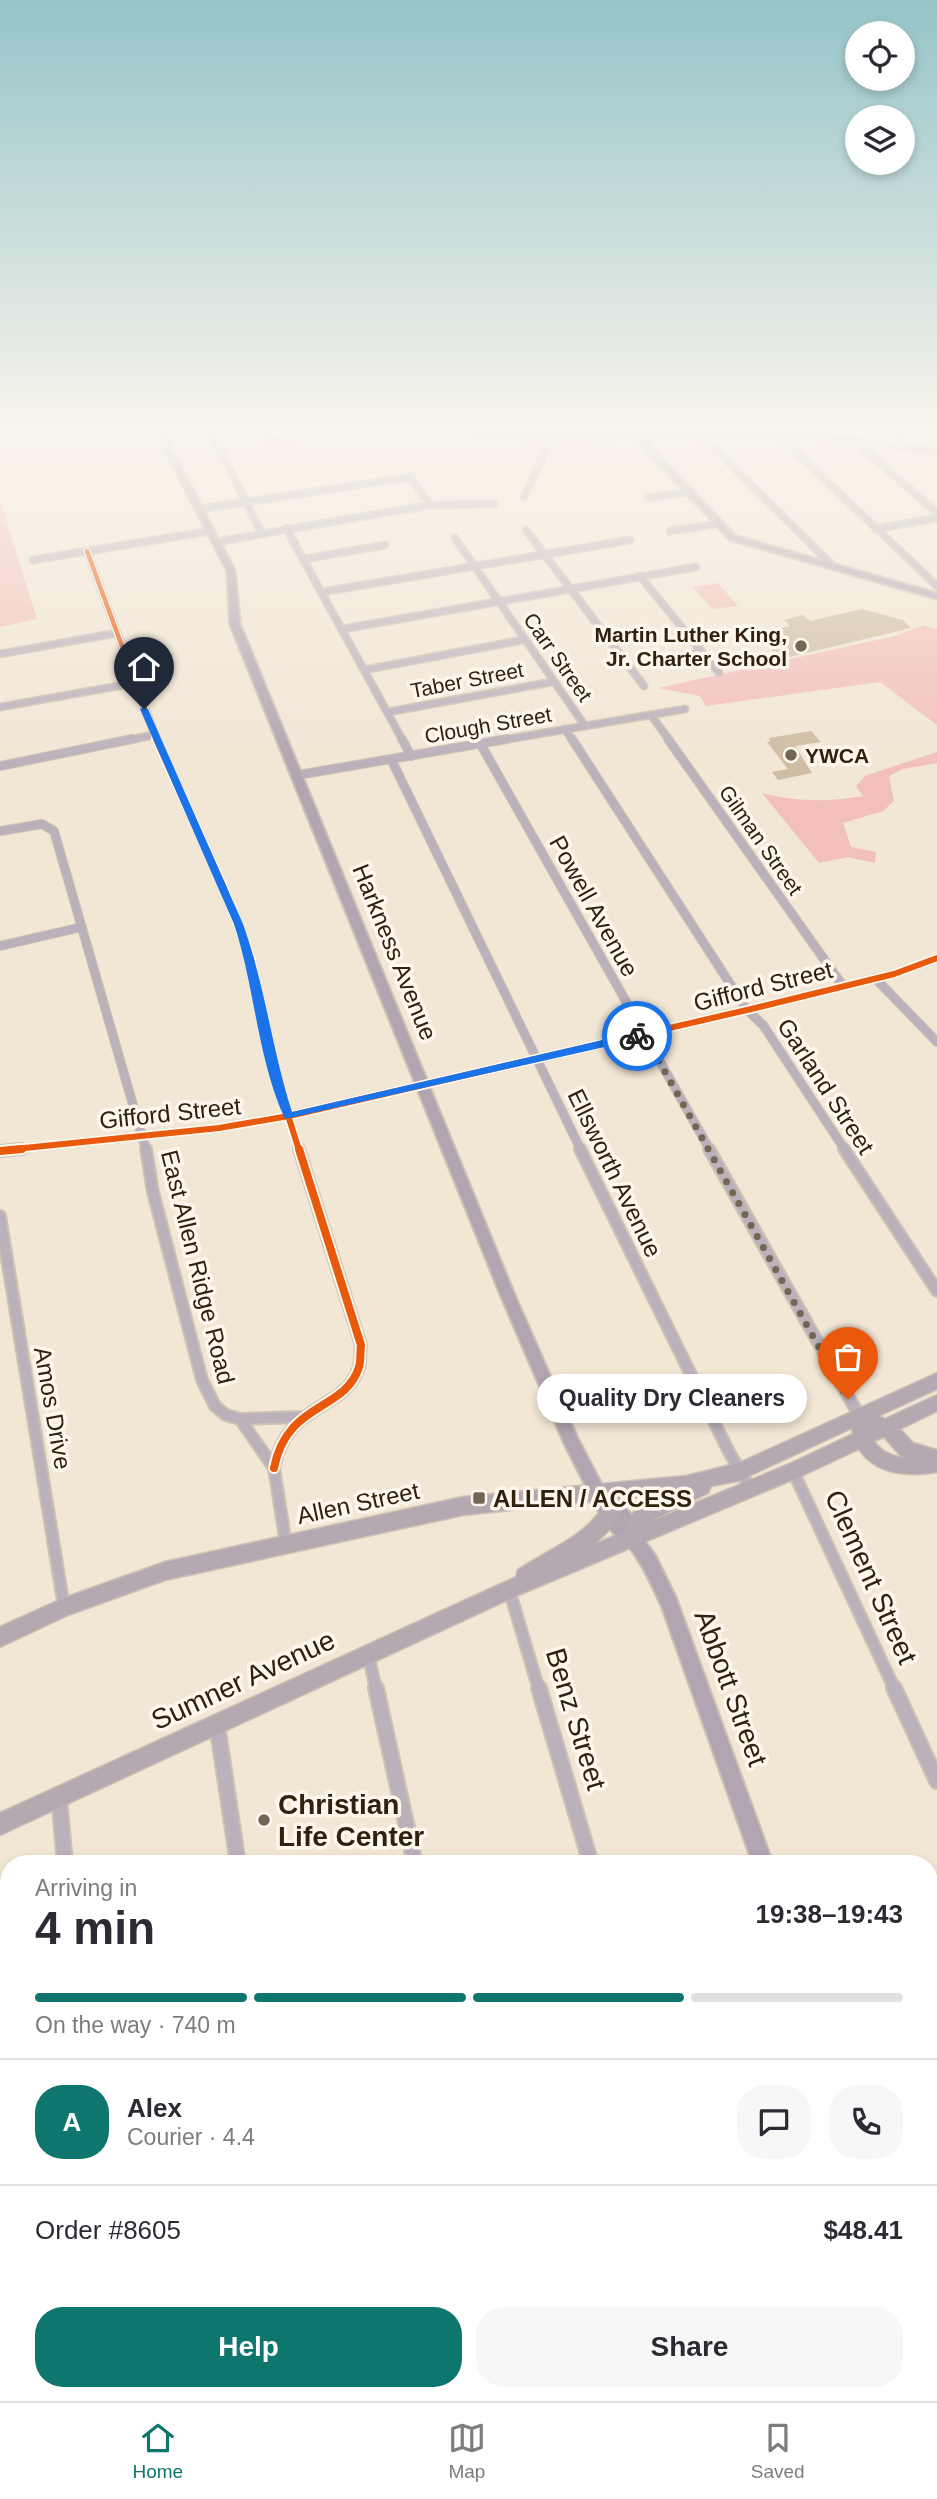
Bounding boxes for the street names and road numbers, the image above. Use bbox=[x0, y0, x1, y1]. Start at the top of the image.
street label: Carr Street bbox=[519, 608, 597, 706]
street label: Taber Street bbox=[409, 658, 525, 702]
street label: Clough Street bbox=[423, 702, 553, 747]
street label: Gilman Street bbox=[715, 781, 807, 899]
street label: Powell Avenue bbox=[544, 831, 644, 981]
street label: Harkness Avenue bbox=[347, 860, 443, 1044]
street label: Gifford Street bbox=[691, 956, 836, 1016]
street label: Garland Street bbox=[772, 1013, 880, 1159]
street label: Ellsworth Avenue bbox=[563, 1085, 667, 1261]
street label: Gifford Street bbox=[98, 1092, 242, 1134]
street label: East Allen Ridge Road bbox=[156, 1147, 240, 1387]
street label: Amos Drive bbox=[29, 1345, 77, 1471]
street label: Allen Street bbox=[295, 1477, 422, 1529]
street label: Clement Street bbox=[819, 1485, 923, 1669]
street label: Abbott Street bbox=[688, 1606, 774, 1770]
street label: Sumner Avenue bbox=[146, 1624, 340, 1736]
street label: Benz Street bbox=[540, 1645, 612, 1794]

